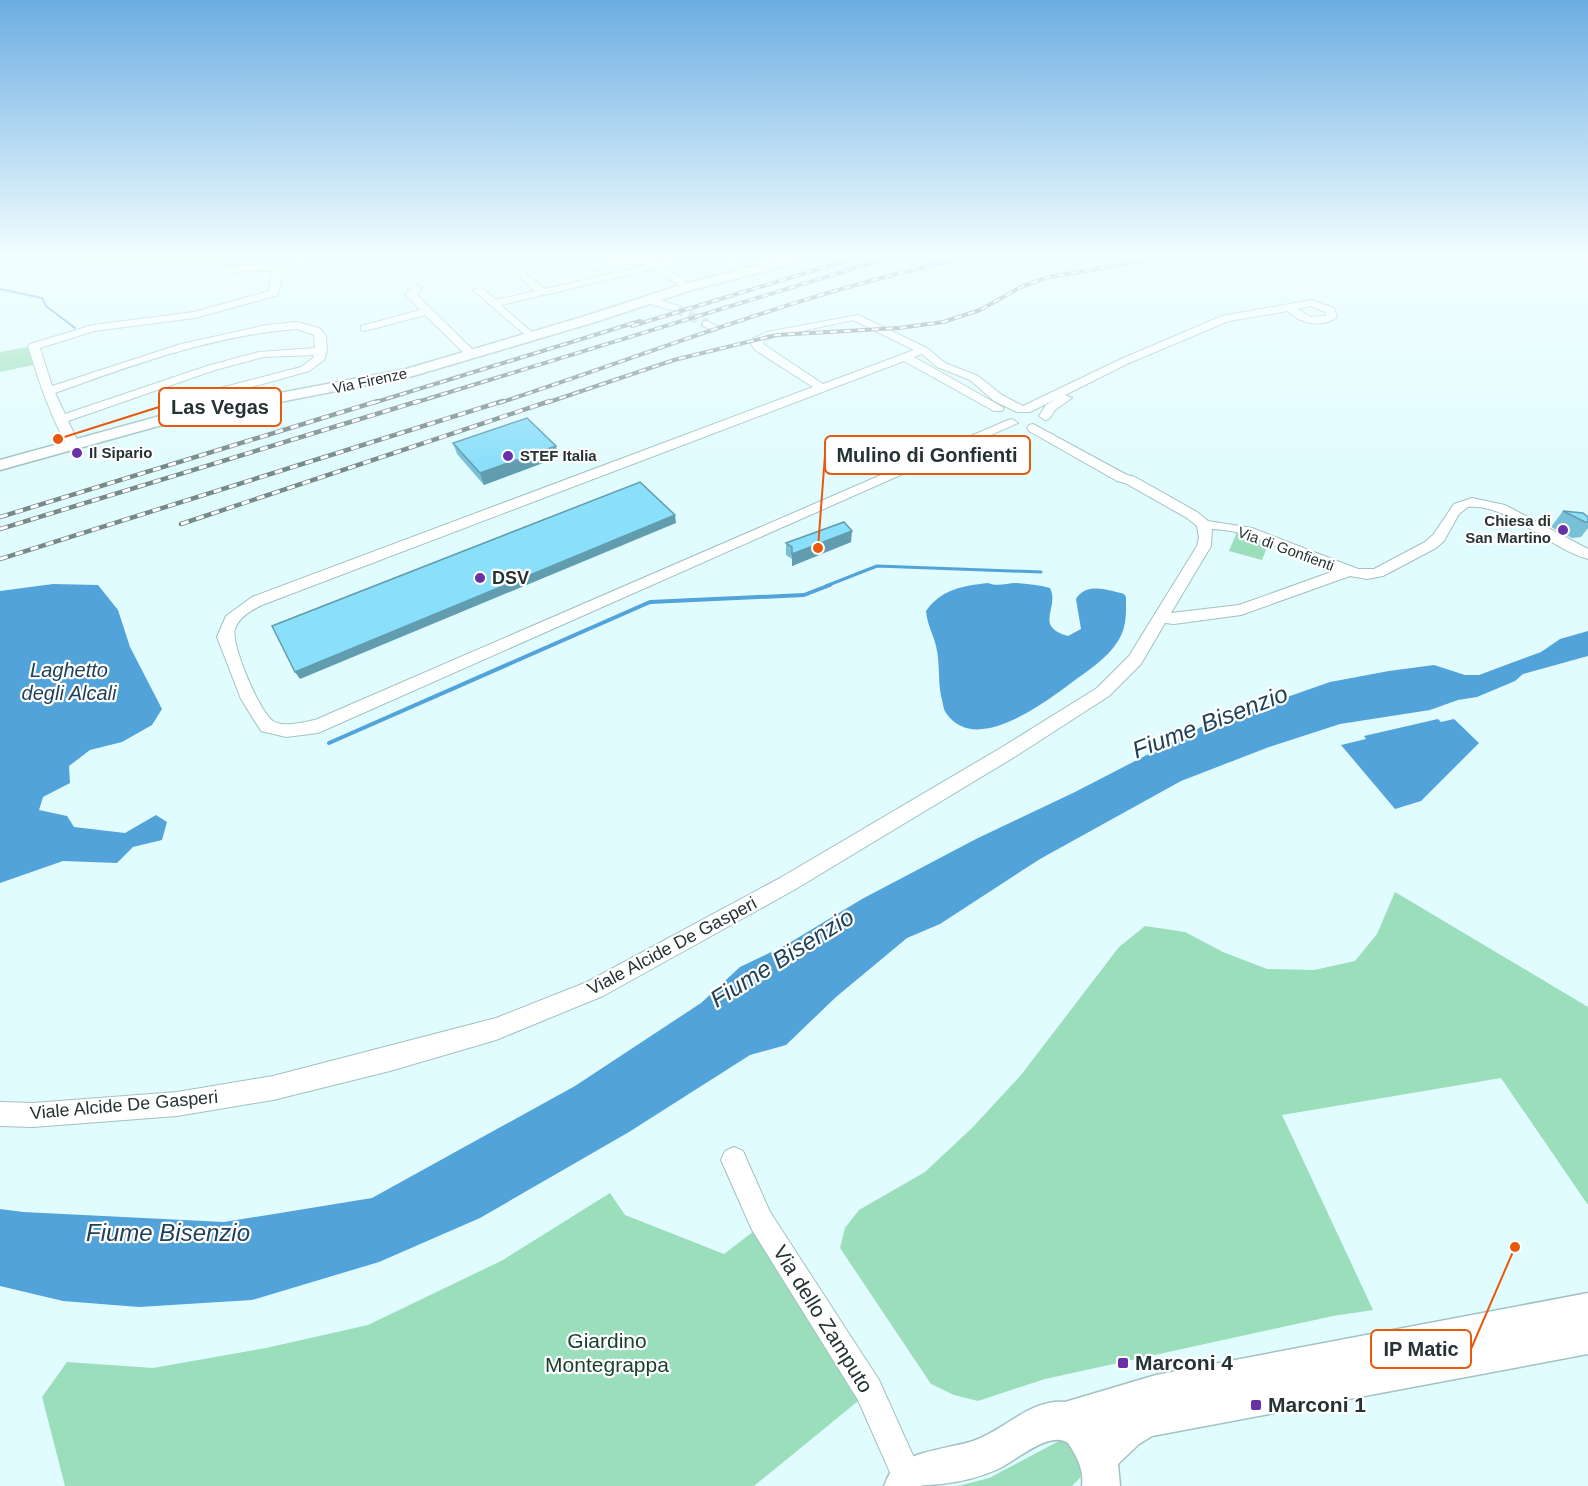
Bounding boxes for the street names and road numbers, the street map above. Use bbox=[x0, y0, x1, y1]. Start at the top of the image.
street label: Via Firenze bbox=[331, 364, 409, 397]
street label: Via di Gonfienti bbox=[1236, 523, 1337, 574]
street label: Viale Alcide De Gasperi bbox=[584, 893, 760, 999]
street label: Viale Alcide De Gasperi bbox=[29, 1087, 219, 1123]
street label: Via dello Zamputo bbox=[769, 1241, 878, 1396]

